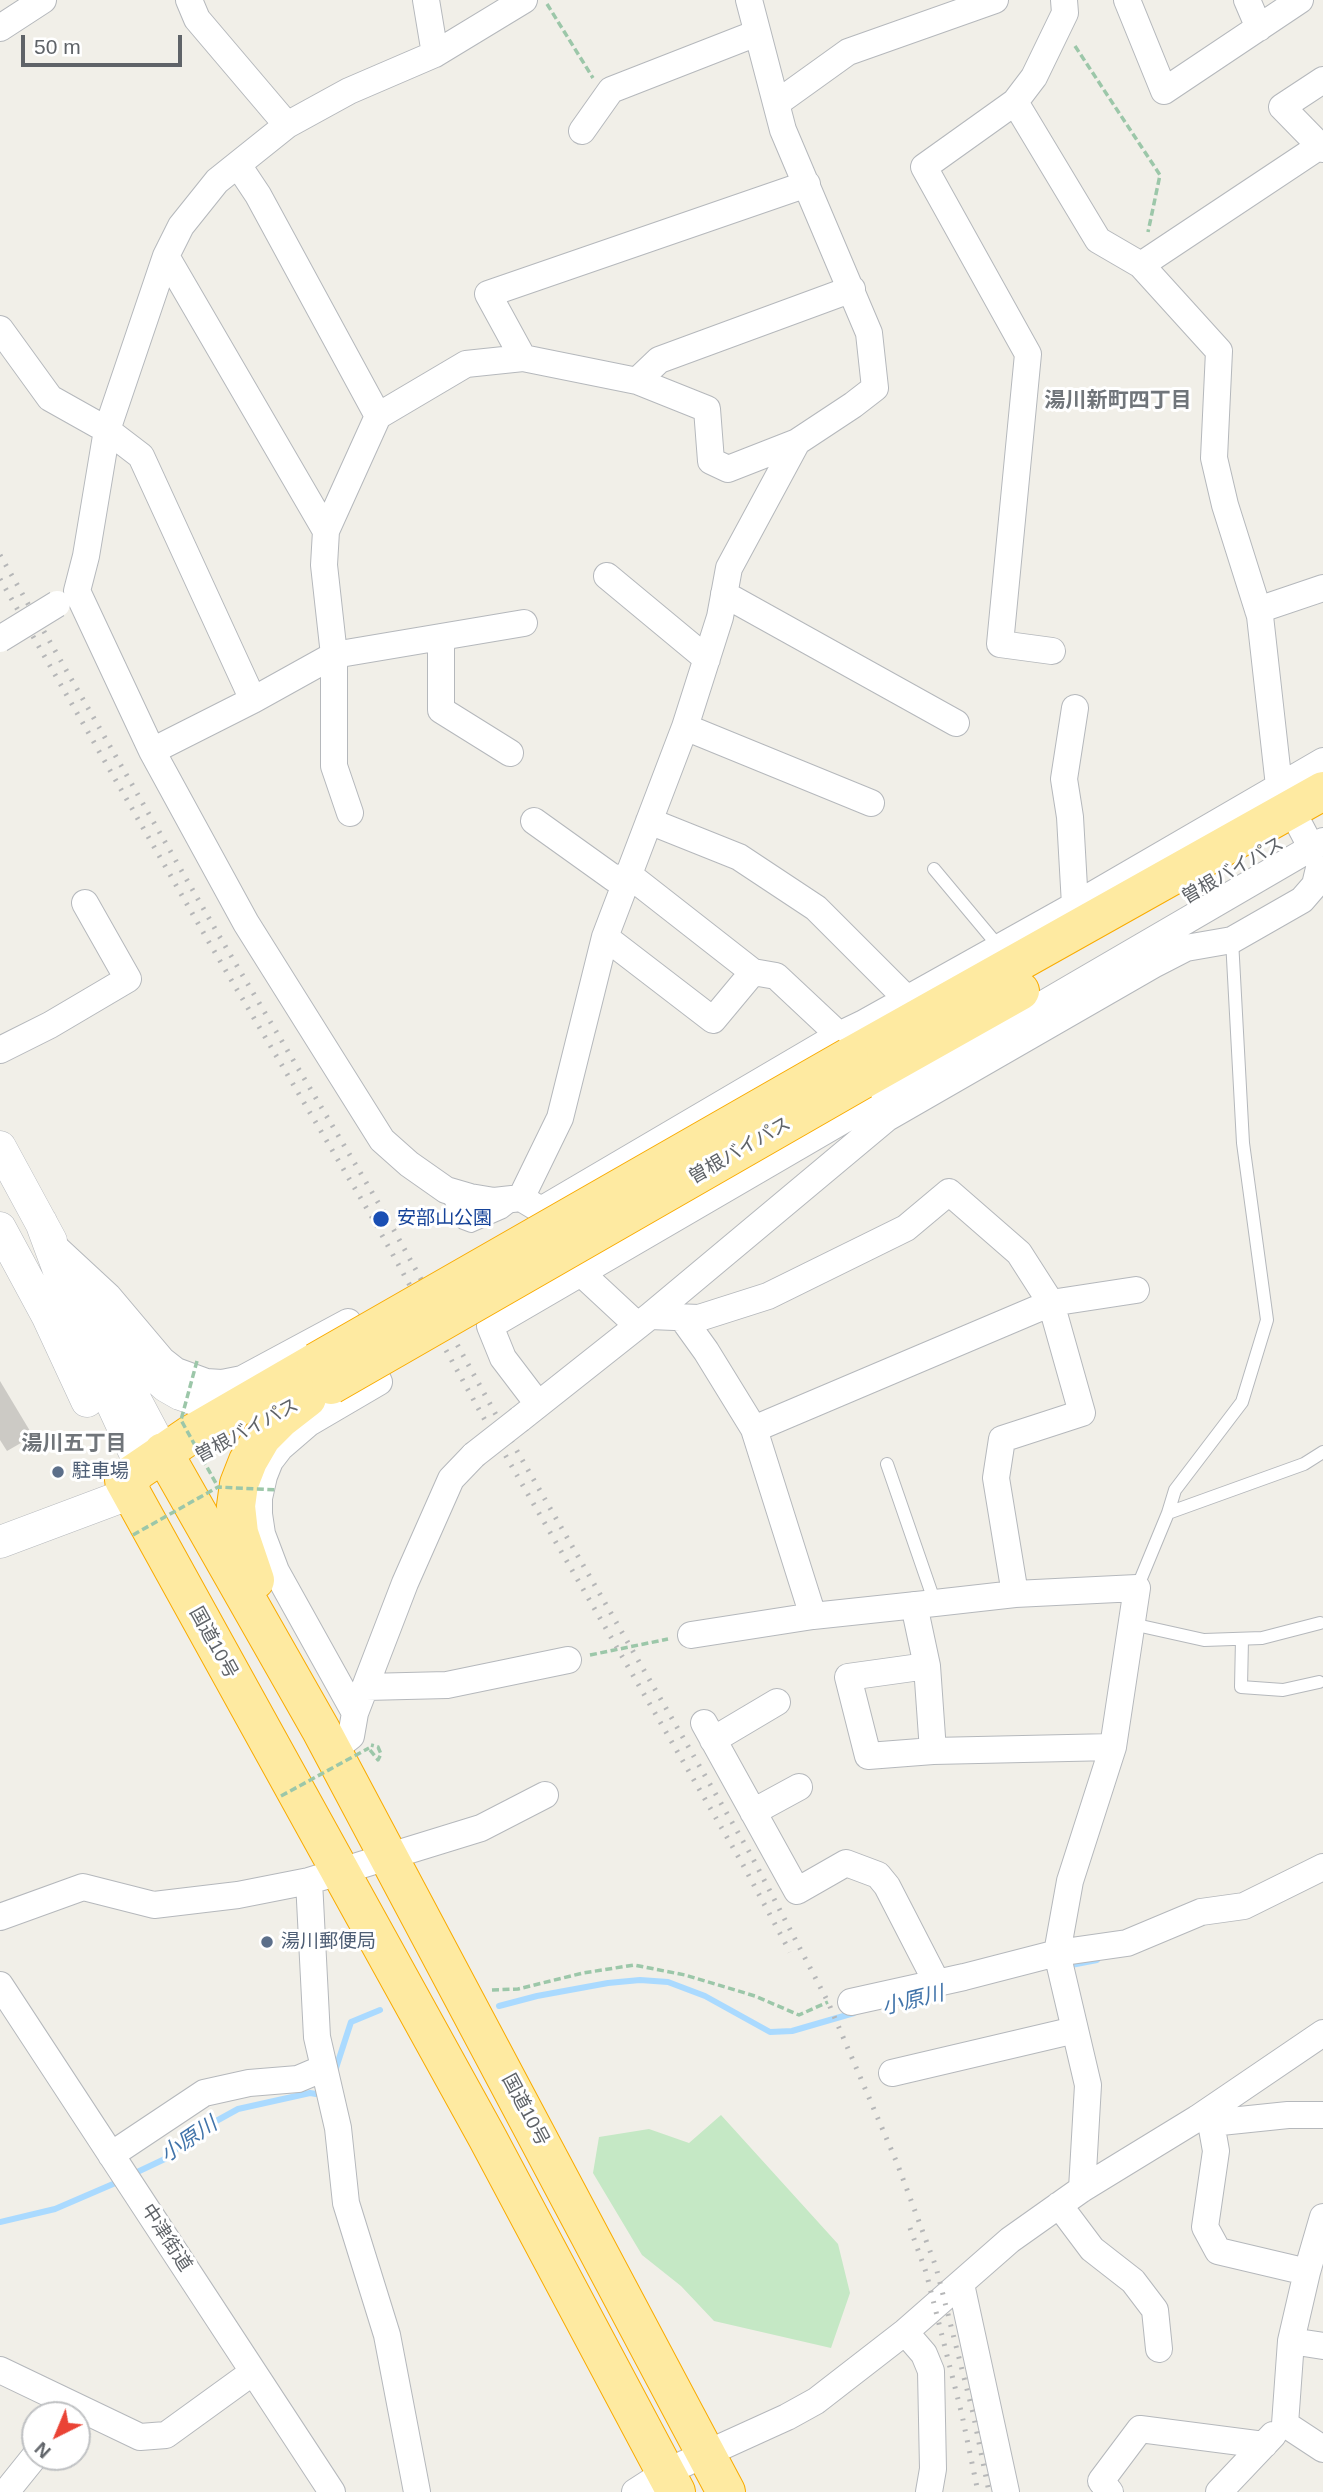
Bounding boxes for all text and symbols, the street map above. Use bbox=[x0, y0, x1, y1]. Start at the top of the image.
scale bar bbox=[24, 21, 186, 65]
text: 50 m bbox=[34, 35, 81, 58]
district label: 湯川新町四丁目 bbox=[1045, 388, 1191, 414]
street label: 曽根バイパス bbox=[1178, 833, 1288, 909]
street label: 曽根バイパス bbox=[685, 1113, 795, 1189]
place label: 安部山公園 bbox=[397, 1208, 492, 1230]
marker: 安部山公園 bbox=[371, 1209, 391, 1229]
street label: 曽根バイパス bbox=[191, 1394, 303, 1468]
district label: 湯川五丁目 bbox=[22, 1431, 126, 1457]
place label: 駐車場 bbox=[72, 1461, 129, 1483]
marker: 駐車場 bbox=[50, 1464, 66, 1480]
street label: 国道10号 bbox=[184, 1603, 242, 1683]
place label: 湯川郵便局 bbox=[281, 1931, 376, 1953]
marker: 湯川郵便局 bbox=[259, 1934, 275, 1950]
water label: 小原川 bbox=[879, 1981, 947, 2021]
street label: 国道10号 bbox=[497, 2070, 553, 2150]
water label: 小原川 bbox=[156, 2112, 222, 2168]
street label: 中津街道 bbox=[136, 2200, 196, 2276]
north arrow bbox=[21, 2401, 91, 2471]
text: N bbox=[31, 2438, 55, 2463]

